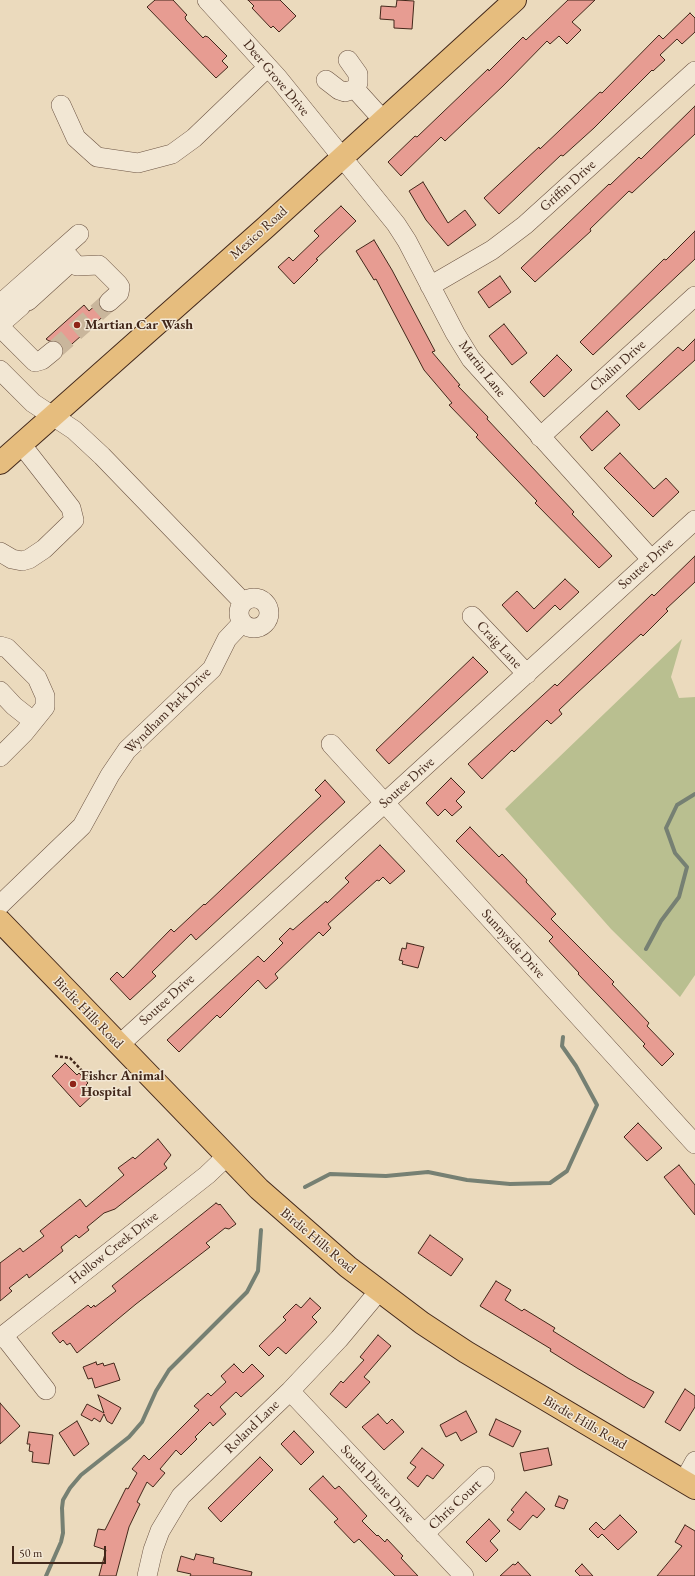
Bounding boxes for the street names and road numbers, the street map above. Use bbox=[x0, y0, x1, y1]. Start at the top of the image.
street label: Deer Grove Drive bbox=[239, 36, 313, 120]
street label: Griffin Drive bbox=[537, 157, 599, 215]
street label: Mexico Road bbox=[227, 203, 291, 263]
street label: Chalin Drive bbox=[587, 336, 649, 396]
street label: Martin Lane bbox=[455, 337, 509, 401]
street label: Soutee Drive bbox=[615, 535, 677, 593]
street label: Craig Lane bbox=[473, 618, 525, 672]
street label: Wyndham Park Drive bbox=[121, 664, 215, 758]
street label: Soutee Drive bbox=[376, 754, 438, 812]
street label: Sunnyside Drive bbox=[478, 906, 548, 982]
street label: Soutee Drive bbox=[136, 971, 198, 1029]
street label: Birdie Hills Road bbox=[50, 974, 126, 1052]
street label: Birdie Hills Road bbox=[277, 1205, 359, 1277]
street label: Hollow Creek Drive bbox=[66, 1208, 162, 1288]
street label: Birdie Hills Road bbox=[540, 1392, 630, 1454]
street label: Roland Lane bbox=[221, 1397, 283, 1457]
street label: South Diane Drive bbox=[337, 1442, 417, 1526]
street label: Chris Court bbox=[425, 1476, 485, 1534]

